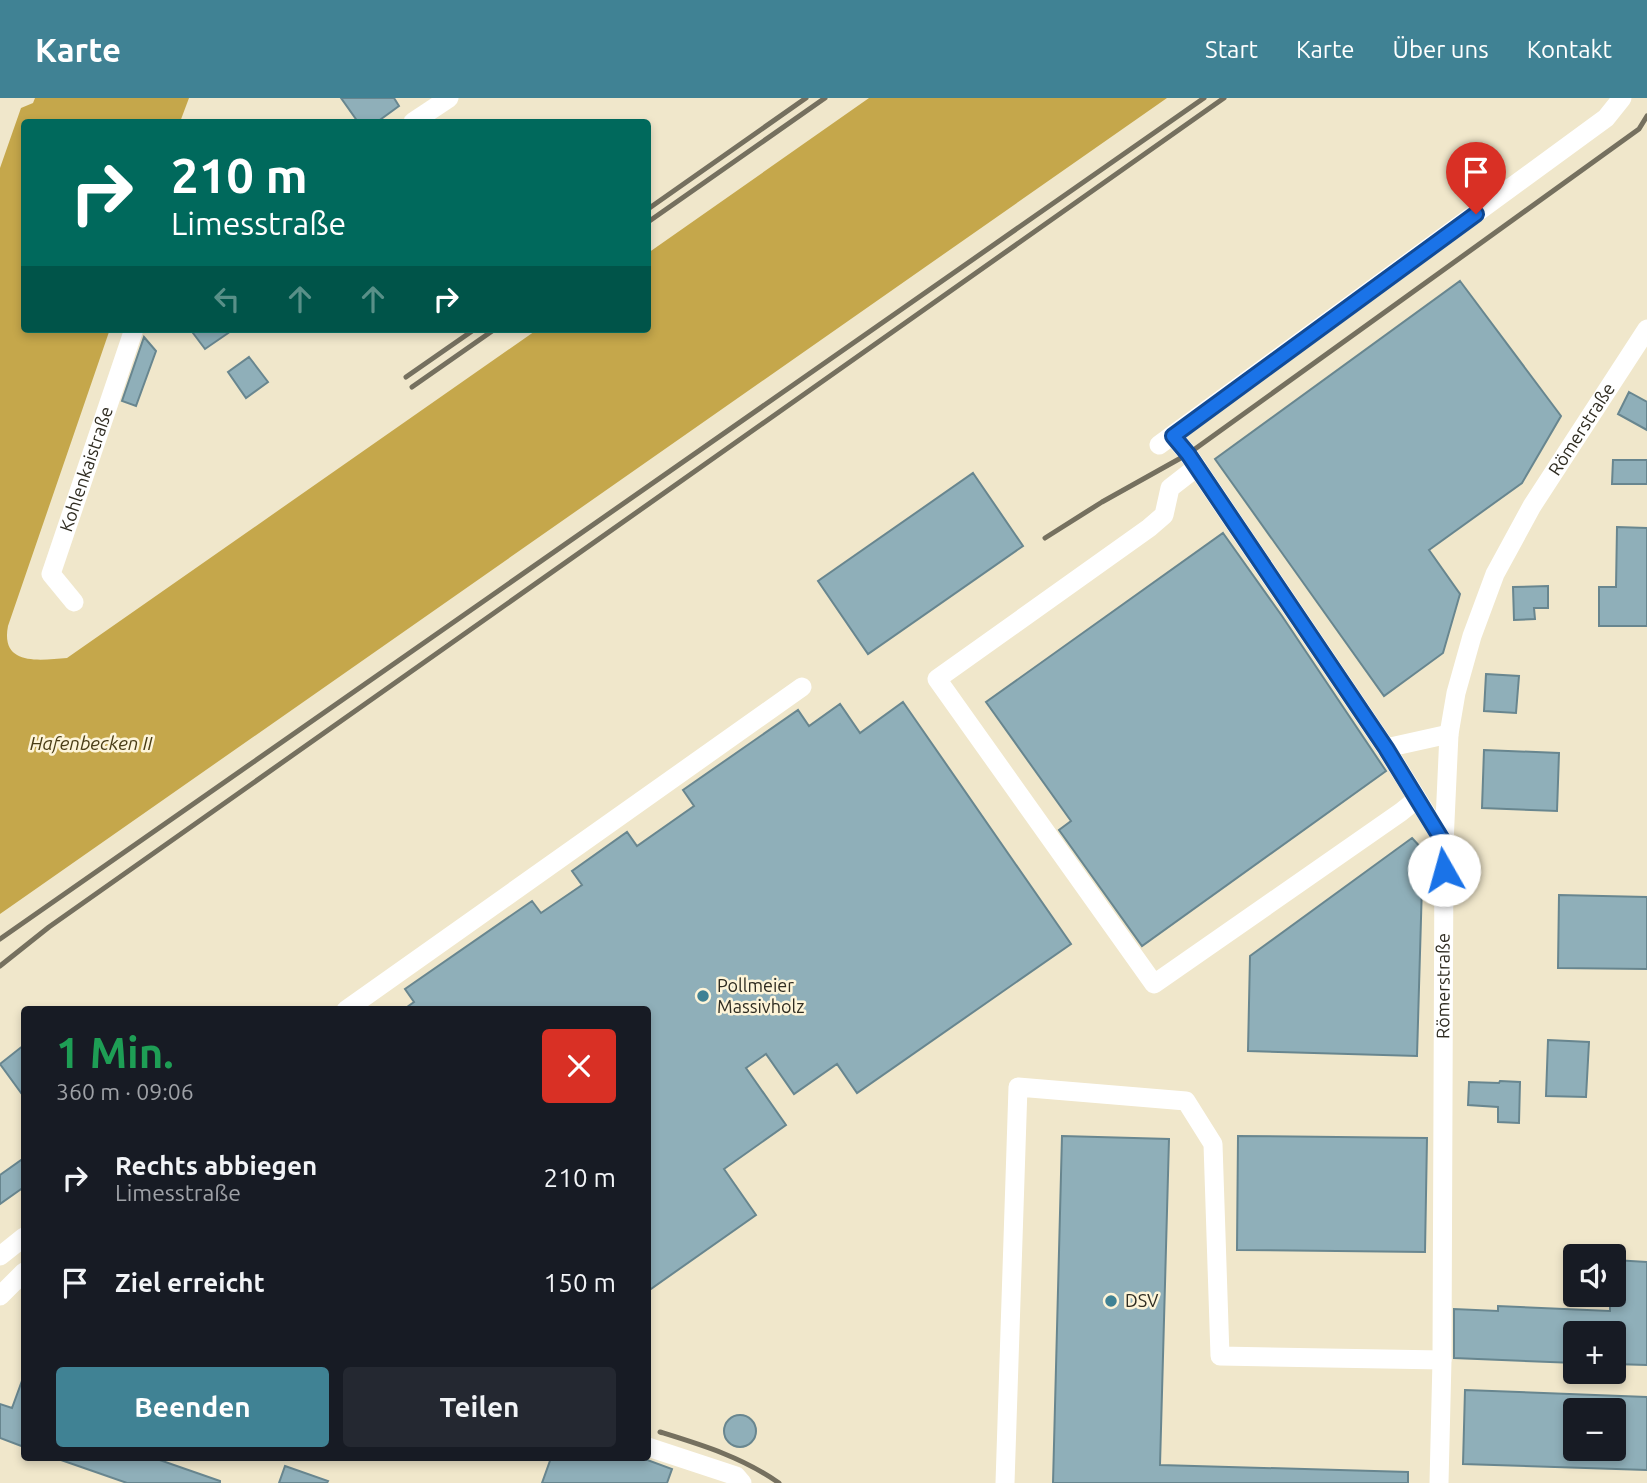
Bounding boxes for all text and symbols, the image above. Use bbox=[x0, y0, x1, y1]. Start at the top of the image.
text: Karte bbox=[35, 31, 121, 68]
text: Start bbox=[1205, 36, 1258, 63]
text: Karte bbox=[1296, 36, 1355, 63]
text: Über uns bbox=[1393, 36, 1489, 63]
text: Kontakt bbox=[1527, 36, 1612, 63]
pin bbox=[1446, 142, 1506, 214]
icon: right bbox=[56, 147, 147, 238]
text: 210 m bbox=[171, 147, 308, 202]
icon: arrive bbox=[1457, 153, 1495, 191]
text: Limesstraße bbox=[171, 205, 346, 241]
icon: left bbox=[208, 280, 246, 318]
icon: ahead bbox=[281, 280, 319, 318]
icon: ahead bbox=[354, 280, 392, 318]
icon: right bbox=[427, 280, 465, 318]
street label: Römerstraße bbox=[1544, 379, 1618, 479]
street label: Kohlenkaistraße bbox=[55, 404, 116, 534]
water label: Hafenbecken II bbox=[30, 732, 154, 754]
position arrow bbox=[1407, 833, 1481, 907]
street label: Römerstraße bbox=[1432, 933, 1453, 1039]
place label: Pollmeier Massivholz bbox=[717, 975, 804, 1016]
marker: Pollmeier Massivholz bbox=[695, 988, 711, 1004]
text: 1 Min. bbox=[56, 1029, 174, 1076]
button: close bbox=[542, 1029, 616, 1103]
text: 360 m · 09:06 bbox=[56, 1079, 194, 1104]
text: Rechts abbiegen bbox=[115, 1151, 317, 1180]
icon: right bbox=[56, 1159, 94, 1197]
text: 210 m bbox=[544, 1163, 616, 1192]
text: Limesstraße bbox=[115, 1180, 241, 1205]
map controls bbox=[1563, 1244, 1626, 1461]
button: sound bbox=[1563, 1244, 1626, 1307]
icon: arrive bbox=[56, 1264, 94, 1302]
text: Ziel erreicht bbox=[115, 1268, 265, 1297]
text: 150 m bbox=[544, 1268, 616, 1297]
place label: DSV bbox=[1125, 1290, 1159, 1310]
marker: DSV bbox=[1103, 1293, 1119, 1309]
button: + bbox=[1563, 1321, 1626, 1384]
button: Beenden bbox=[56, 1367, 329, 1447]
button: Teilen bbox=[343, 1367, 616, 1447]
button: − bbox=[1563, 1398, 1626, 1461]

